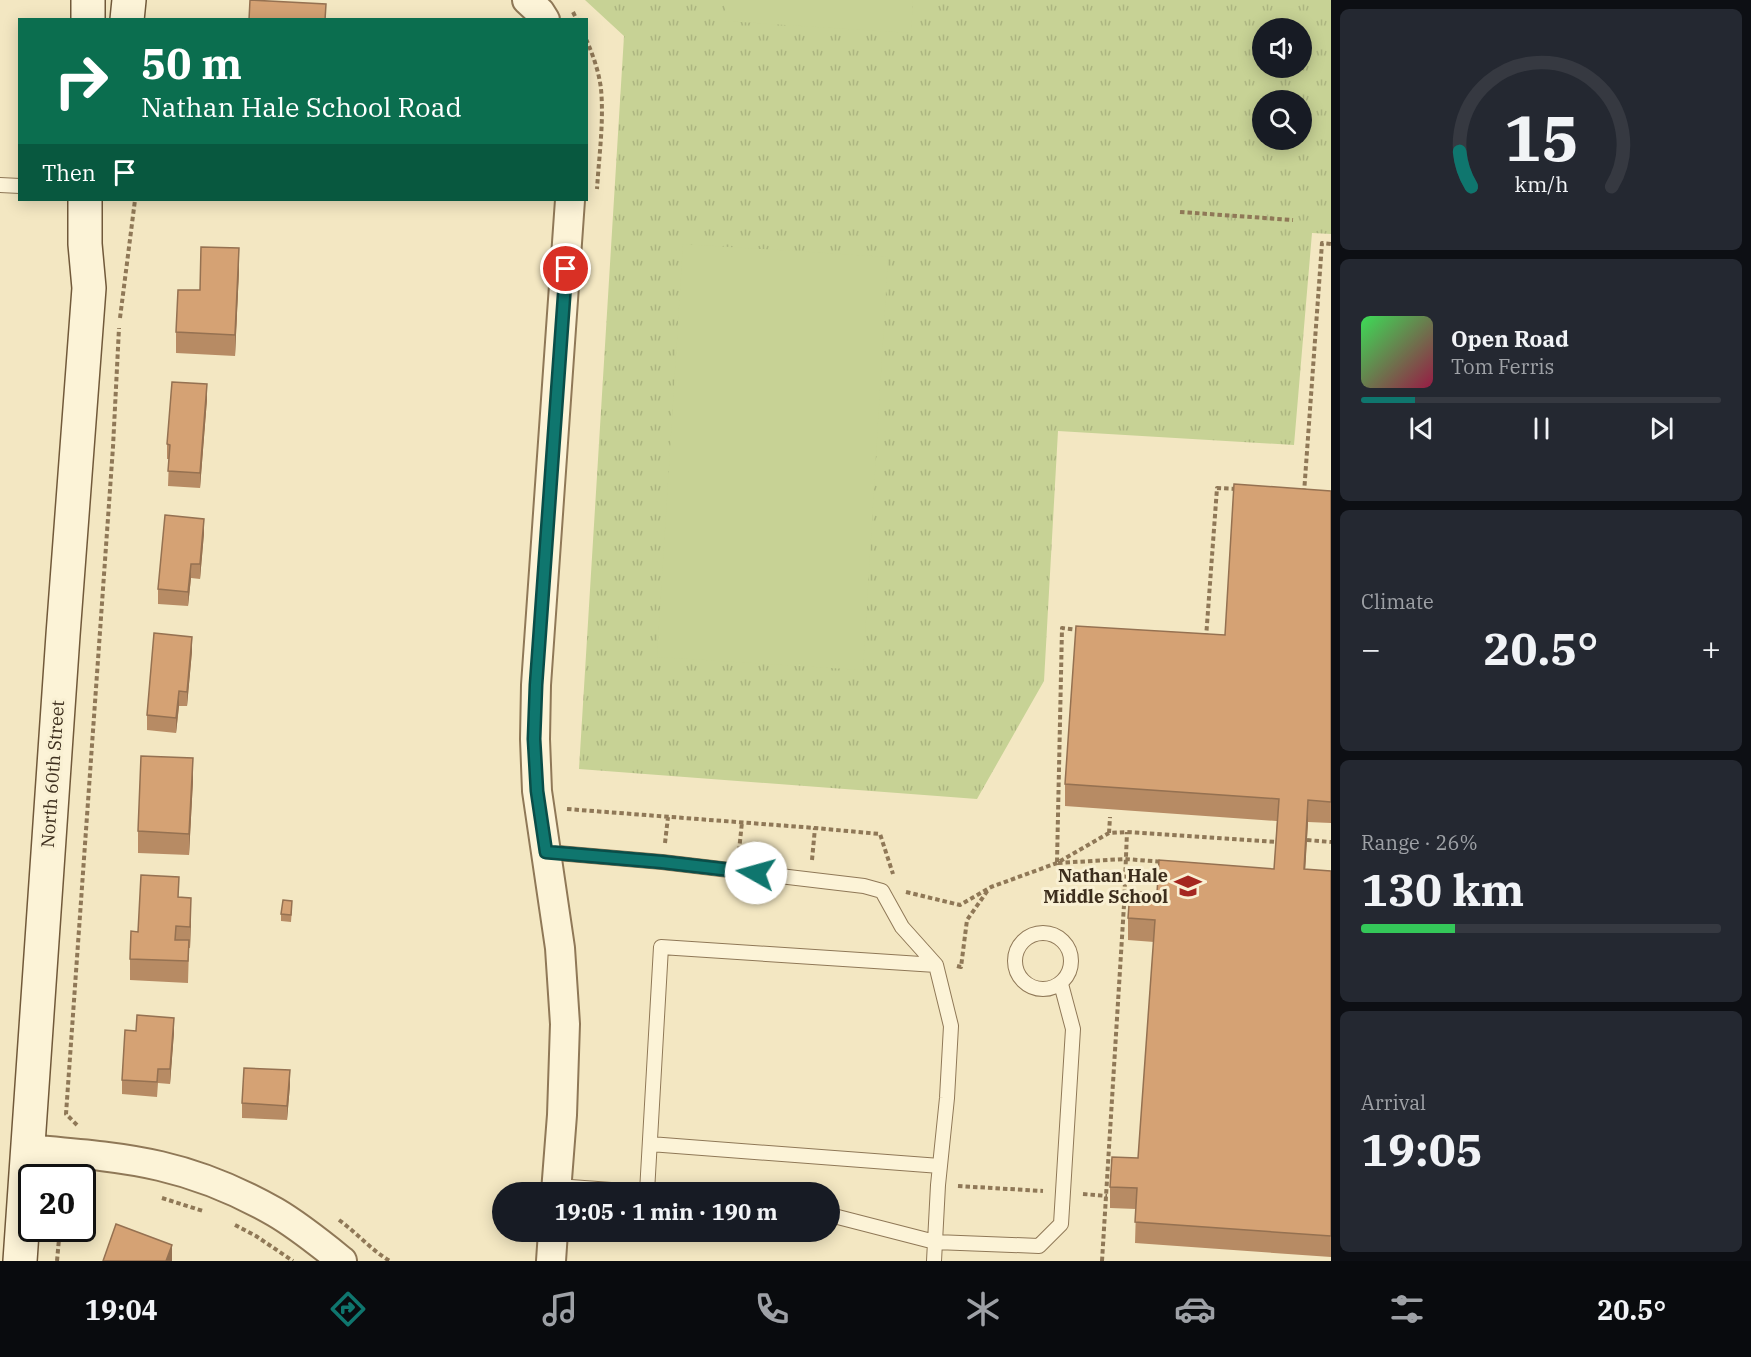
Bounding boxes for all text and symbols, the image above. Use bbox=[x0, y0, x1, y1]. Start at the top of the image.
map controls bbox=[1252, 18, 1312, 150]
button: sound bbox=[1252, 18, 1312, 78]
text: 50 m bbox=[141, 36, 242, 91]
icon: right bbox=[42, 42, 120, 120]
text: Nathan Hale School Road bbox=[141, 89, 462, 124]
button: search bbox=[1252, 90, 1312, 150]
text: 15 bbox=[1504, 97, 1578, 178]
icon: arrive bbox=[108, 156, 141, 189]
text: Then bbox=[42, 158, 96, 187]
text: km/h bbox=[1514, 170, 1568, 198]
pin bbox=[540, 243, 591, 294]
icon: arrive bbox=[549, 252, 582, 285]
text: Open Road bbox=[1451, 324, 1569, 353]
text: Tom Ferris bbox=[1451, 353, 1554, 380]
icon: previous bbox=[1405, 412, 1438, 445]
icon: pause bbox=[1525, 412, 1558, 445]
icon: next bbox=[1645, 412, 1678, 445]
text: Climate bbox=[1361, 588, 1434, 615]
text: 20.5° bbox=[1484, 619, 1598, 677]
text: − bbox=[1361, 627, 1381, 670]
text: + bbox=[1701, 627, 1721, 670]
street label: North 60th Street bbox=[36, 699, 69, 849]
text: Range · 26% bbox=[1361, 829, 1478, 856]
position arrow bbox=[724, 841, 788, 905]
text: 130 km bbox=[1361, 860, 1524, 918]
place label: Nathan Hale Middle School bbox=[1043, 864, 1168, 908]
school or university icon: Nathan Hale Middle School bbox=[1173, 871, 1203, 901]
text: Arrival bbox=[1361, 1089, 1426, 1116]
text: 19:05 bbox=[1361, 1120, 1483, 1178]
speed limit sign: 20 bbox=[18, 1164, 96, 1242]
text: 19:05 · 1 min · 190 m bbox=[554, 1197, 778, 1226]
icon: directions bbox=[327, 1288, 369, 1330]
icon: music bbox=[539, 1288, 581, 1330]
icon: phone bbox=[751, 1288, 793, 1330]
icon: climate bbox=[962, 1288, 1004, 1330]
icon: car bbox=[1174, 1288, 1216, 1330]
icon: filters bbox=[1386, 1288, 1428, 1330]
text: 19:04 bbox=[85, 1292, 158, 1327]
text: 20.5° bbox=[1597, 1292, 1666, 1327]

